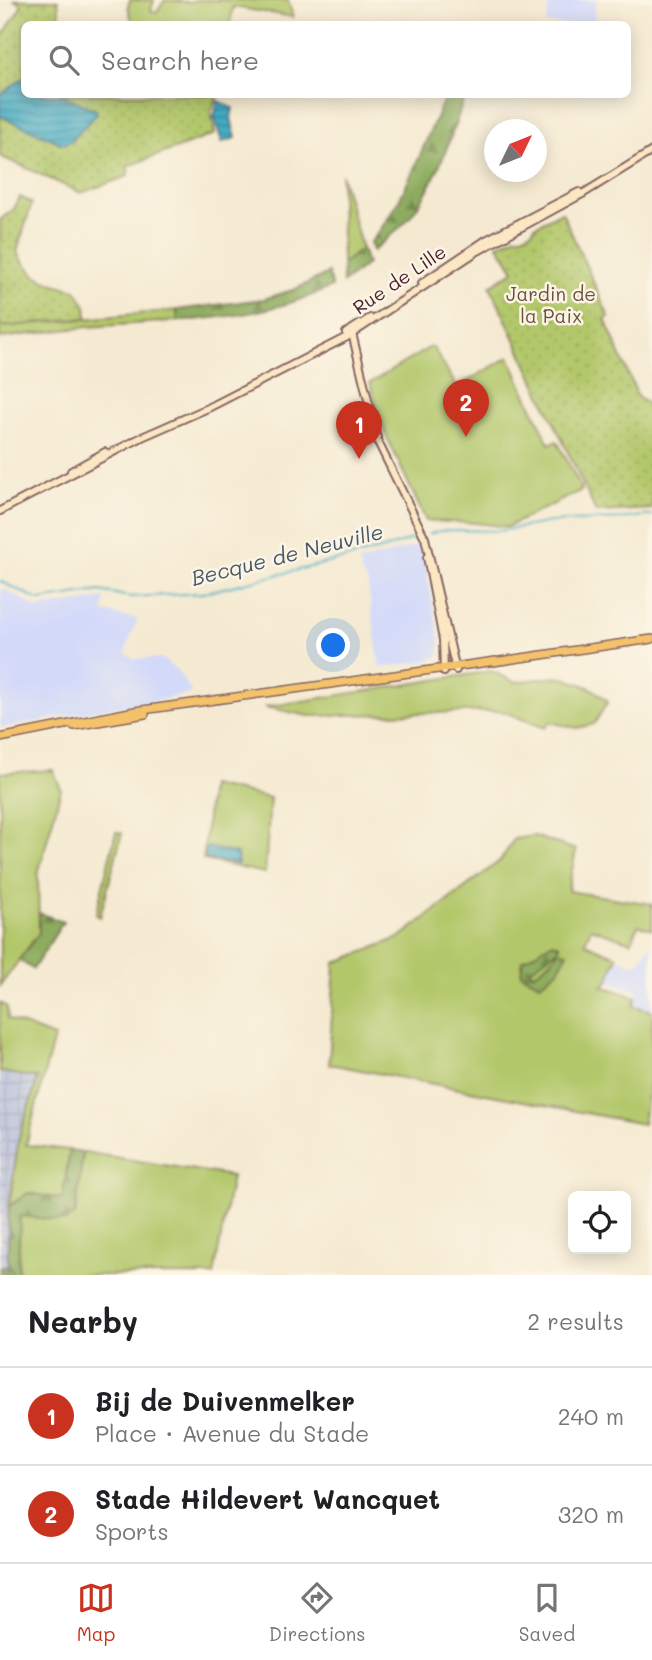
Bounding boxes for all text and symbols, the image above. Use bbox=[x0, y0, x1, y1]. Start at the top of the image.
search box bbox=[21, 21, 631, 98]
icon: search bbox=[45, 41, 83, 79]
text: Search here bbox=[101, 43, 259, 77]
north arrow bbox=[484, 119, 547, 182]
street label: Rue de Lille bbox=[347, 239, 451, 319]
park label: Jardin de la Paix bbox=[506, 281, 596, 328]
pin: 2 bbox=[443, 379, 489, 437]
pin: 1 bbox=[336, 401, 382, 459]
water label: Becque de Neuville bbox=[188, 517, 386, 591]
your location bbox=[316, 628, 350, 662]
map controls bbox=[568, 1191, 631, 1254]
button: locate bbox=[568, 1191, 631, 1254]
text: Nearby bbox=[28, 1301, 138, 1341]
text: 2 results bbox=[527, 1306, 624, 1336]
text: Bij de Duivenmelker bbox=[95, 1384, 355, 1418]
text: 1 bbox=[46, 1401, 56, 1431]
text: 240 m bbox=[558, 1401, 624, 1431]
text: Place · Avenue du Stade bbox=[95, 1418, 369, 1448]
text: Stade Hildevert Wancquet bbox=[95, 1482, 440, 1516]
text: 2 bbox=[45, 1499, 57, 1529]
text: 320 m bbox=[558, 1499, 624, 1529]
text: Sports bbox=[95, 1516, 169, 1546]
tab: Map bbox=[77, 1579, 115, 1646]
tab: Directions bbox=[269, 1579, 365, 1646]
tab: Saved bbox=[519, 1579, 575, 1646]

